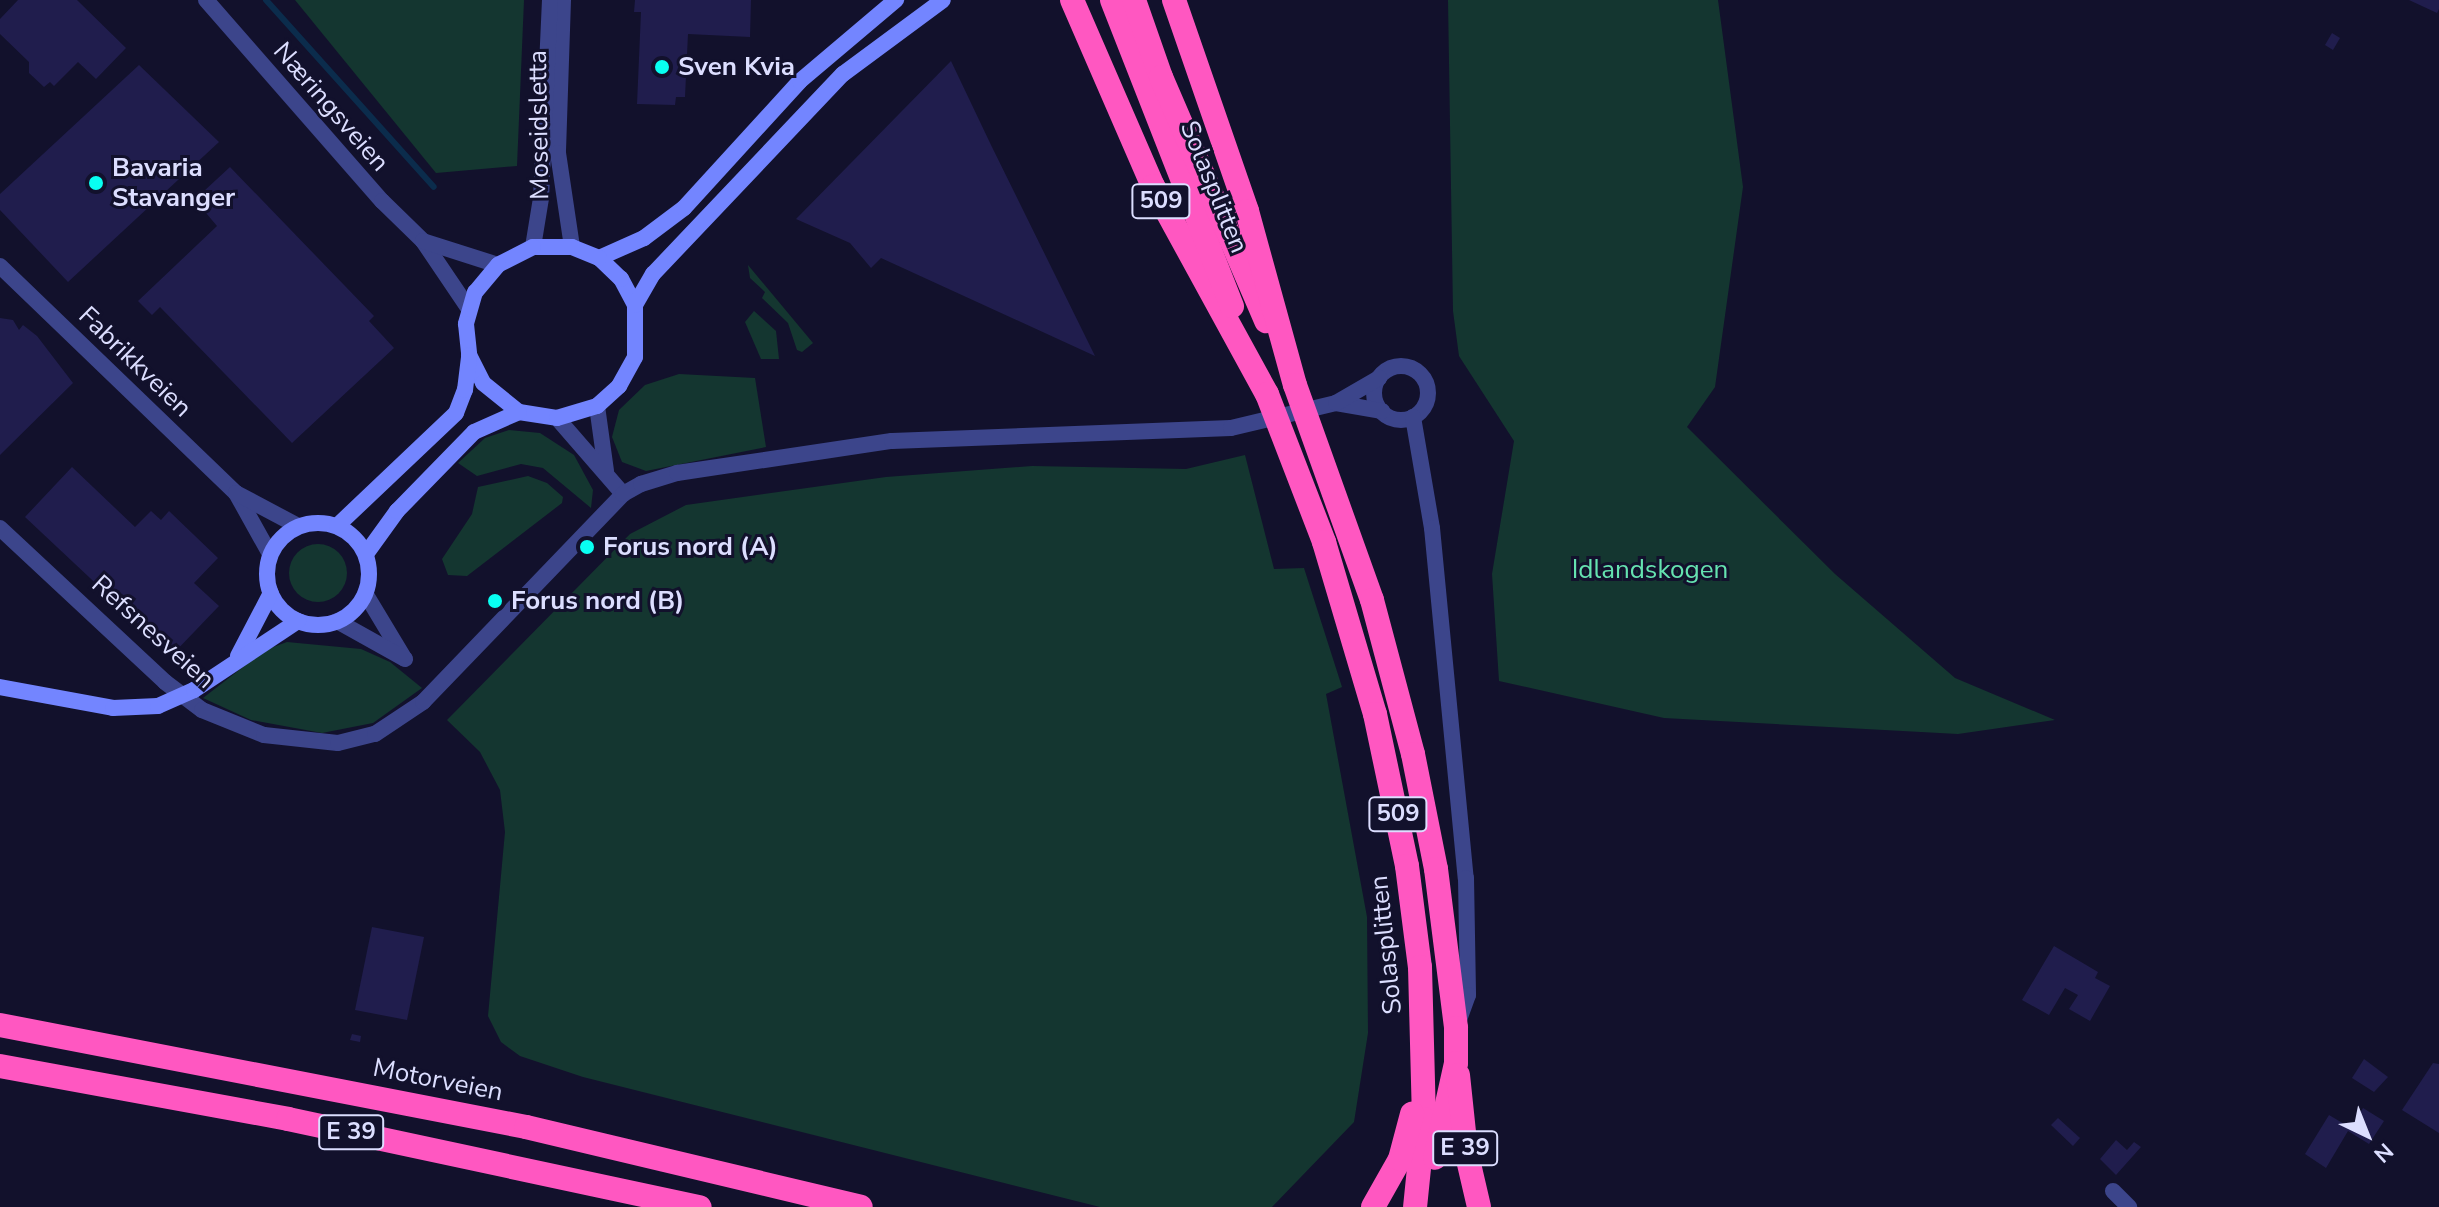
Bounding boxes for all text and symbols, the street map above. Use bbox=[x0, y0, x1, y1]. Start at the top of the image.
street label: Næringsveien bbox=[266, 36, 396, 178]
street label: Moseidsletta bbox=[522, 50, 556, 200]
place label: Sven Kvia bbox=[678, 51, 795, 83]
marker: Sven Kvia bbox=[653, 58, 671, 76]
street label: Solasplitten bbox=[1173, 116, 1255, 258]
place label: Bavaria Stavanger bbox=[112, 152, 235, 214]
marker: Bavaria Stavanger bbox=[87, 174, 105, 192]
road number: 509 bbox=[1131, 181, 1191, 221]
street label: Fabrikkveien bbox=[72, 300, 198, 424]
place label: Forus nord (A) bbox=[603, 531, 778, 563]
marker: Forus nord (A) bbox=[578, 538, 596, 556]
park label: Idlandskogen bbox=[1572, 554, 1728, 586]
street label: Refsnesveien bbox=[85, 569, 221, 695]
place label: Forus nord (B) bbox=[511, 585, 684, 617]
marker: Forus nord (B) bbox=[486, 592, 504, 610]
road number: 509 bbox=[1368, 794, 1428, 834]
street label: Solasplitten bbox=[1363, 874, 1409, 1016]
street label: Motorveien bbox=[370, 1052, 506, 1108]
north arrow bbox=[2327, 1095, 2407, 1175]
road number: E 39 bbox=[317, 1112, 385, 1152]
road number: E 39 bbox=[1431, 1128, 1499, 1168]
text: N bbox=[2367, 1136, 2400, 1169]

